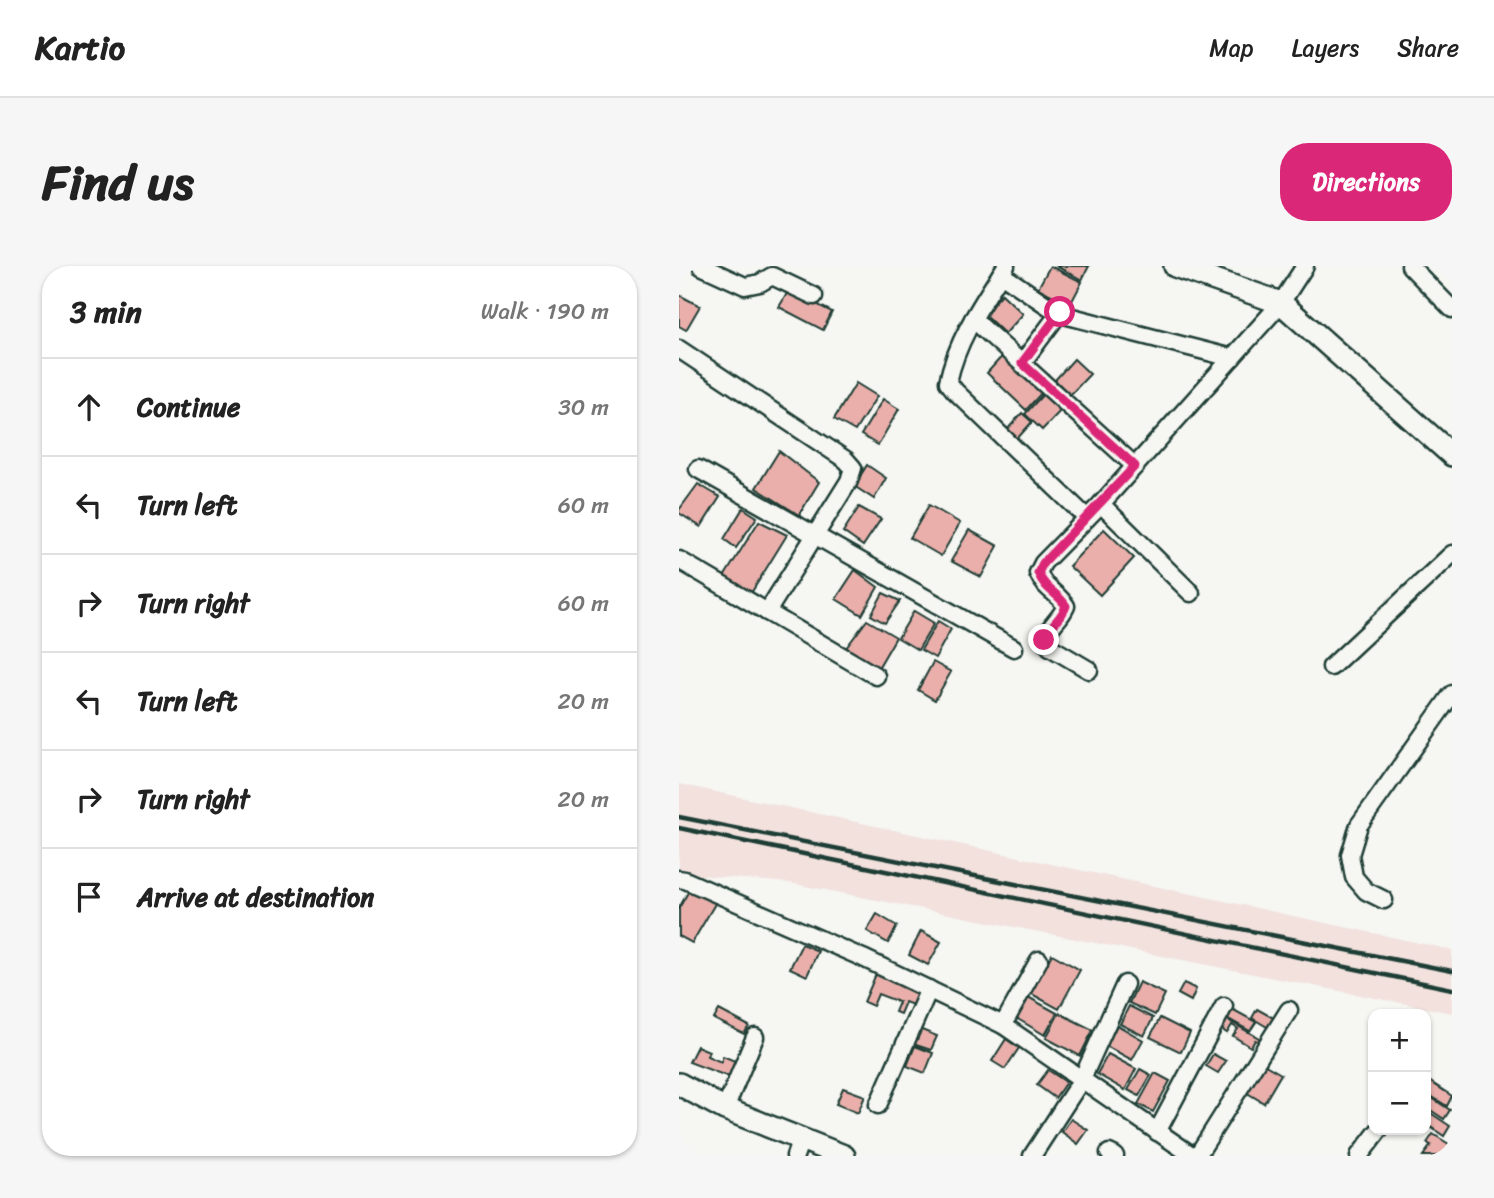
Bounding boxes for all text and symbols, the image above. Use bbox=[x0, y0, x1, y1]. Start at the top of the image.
text: Kartio bbox=[35, 19, 125, 77]
text: Map bbox=[1209, 27, 1254, 69]
text: Layers bbox=[1292, 27, 1359, 69]
text: Share bbox=[1397, 27, 1459, 69]
text: Find us bbox=[42, 139, 194, 226]
button: Directions bbox=[1280, 143, 1452, 221]
text: 3 min bbox=[70, 285, 142, 339]
text: Walk · 190 m bbox=[481, 291, 609, 332]
route start bbox=[1044, 296, 1075, 327]
text: Continue bbox=[137, 384, 240, 430]
text: 30 m bbox=[558, 387, 609, 428]
icon: ahead bbox=[70, 388, 108, 426]
text: Turn left bbox=[137, 482, 237, 528]
text: 60 m bbox=[558, 485, 609, 526]
icon: left bbox=[70, 486, 108, 524]
text: Turn right bbox=[137, 580, 250, 626]
text: 60 m bbox=[558, 583, 609, 624]
icon: right bbox=[70, 584, 108, 622]
route end bbox=[1028, 624, 1059, 655]
text: Turn left bbox=[137, 678, 237, 724]
text: 20 m bbox=[558, 681, 609, 722]
icon: left bbox=[70, 682, 108, 720]
text: Turn right bbox=[137, 776, 250, 822]
text: 20 m bbox=[558, 779, 609, 820]
icon: right bbox=[70, 780, 108, 818]
text: Arrive at destination bbox=[137, 874, 374, 920]
icon: arrive bbox=[70, 878, 108, 916]
map controls bbox=[1368, 1009, 1431, 1135]
button: + bbox=[1368, 1009, 1431, 1072]
button: − bbox=[1368, 1072, 1431, 1135]

